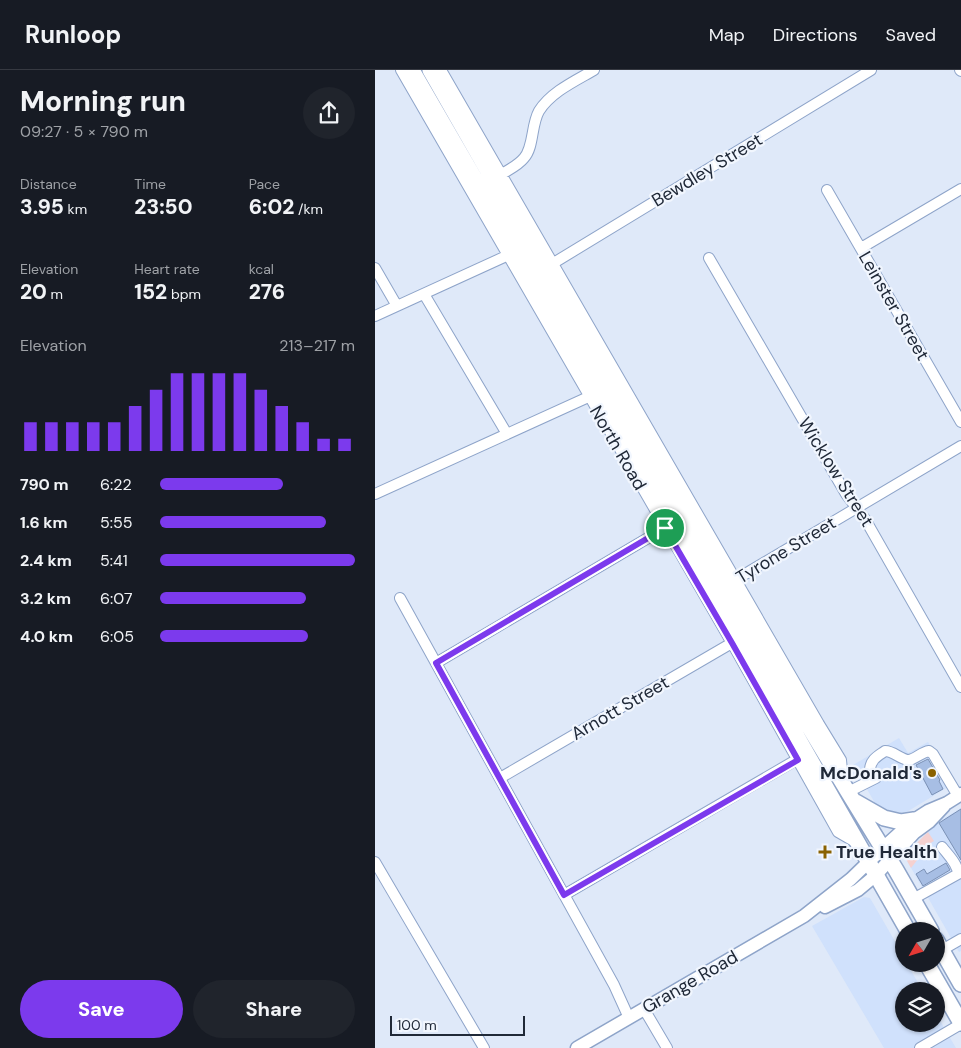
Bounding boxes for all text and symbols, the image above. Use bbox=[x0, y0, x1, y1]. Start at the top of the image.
text: Runloop bbox=[25, 19, 121, 50]
text: Map bbox=[709, 23, 745, 47]
text: Directions bbox=[773, 23, 858, 47]
text: Saved bbox=[886, 23, 936, 47]
text: Morning run bbox=[20, 83, 186, 120]
button: share bbox=[303, 87, 355, 139]
text: 09:27 · 5 × 790 m bbox=[20, 121, 148, 142]
street label: Bewdley Street bbox=[647, 127, 767, 213]
text: Distance bbox=[20, 175, 77, 193]
text: Time bbox=[134, 175, 166, 193]
text: Pace bbox=[249, 175, 280, 193]
text: 3.95 bbox=[20, 193, 64, 221]
text: 23:50 bbox=[134, 193, 193, 221]
text: 6:02 bbox=[249, 193, 294, 221]
text: km bbox=[64, 200, 87, 218]
text: /km bbox=[294, 200, 323, 218]
street label: Leinster Street bbox=[853, 247, 935, 365]
text: Elevation bbox=[20, 260, 78, 278]
text: Heart rate bbox=[134, 260, 200, 278]
text: kcal bbox=[249, 260, 274, 278]
text: 20 bbox=[20, 278, 47, 306]
text: 152 bbox=[134, 278, 167, 306]
text: 276 bbox=[249, 278, 285, 306]
text: m bbox=[47, 285, 63, 303]
text: bpm bbox=[167, 285, 201, 303]
text: Elevation bbox=[20, 335, 87, 356]
text: 213–217 m bbox=[279, 335, 355, 356]
street label: North Road bbox=[584, 401, 652, 495]
street label: Wicklow Street bbox=[793, 413, 879, 531]
text: 790 m bbox=[20, 474, 69, 495]
text: 6:22 bbox=[100, 474, 132, 495]
pin bbox=[644, 507, 686, 549]
street label: Tyrone Street bbox=[732, 511, 840, 589]
text: 1.6 km bbox=[20, 512, 68, 533]
text: 5:55 bbox=[100, 512, 133, 533]
icon: arrive bbox=[651, 514, 679, 542]
text: 2.4 km bbox=[20, 550, 72, 571]
text: 5:41 bbox=[100, 550, 128, 571]
text: 3.2 km bbox=[20, 588, 71, 609]
text: 6:07 bbox=[100, 588, 133, 609]
text: 4.0 km bbox=[20, 626, 73, 647]
text: 6:05 bbox=[100, 626, 134, 647]
street label: Arnott Street bbox=[567, 670, 673, 746]
place label: McDonald's bbox=[820, 761, 922, 785]
marker: McDonald's bbox=[926, 767, 938, 779]
place label: True Health bbox=[836, 840, 937, 864]
marker: True Health bbox=[818, 845, 832, 859]
north arrow bbox=[895, 922, 945, 972]
map controls bbox=[895, 922, 945, 1032]
street label: Grange Road bbox=[638, 945, 742, 1019]
button: Save bbox=[20, 980, 183, 1038]
button: Share bbox=[193, 980, 355, 1038]
button: layers bbox=[895, 982, 945, 1032]
scale bar bbox=[390, 1013, 525, 1036]
text: 100 m bbox=[397, 1016, 437, 1034]

